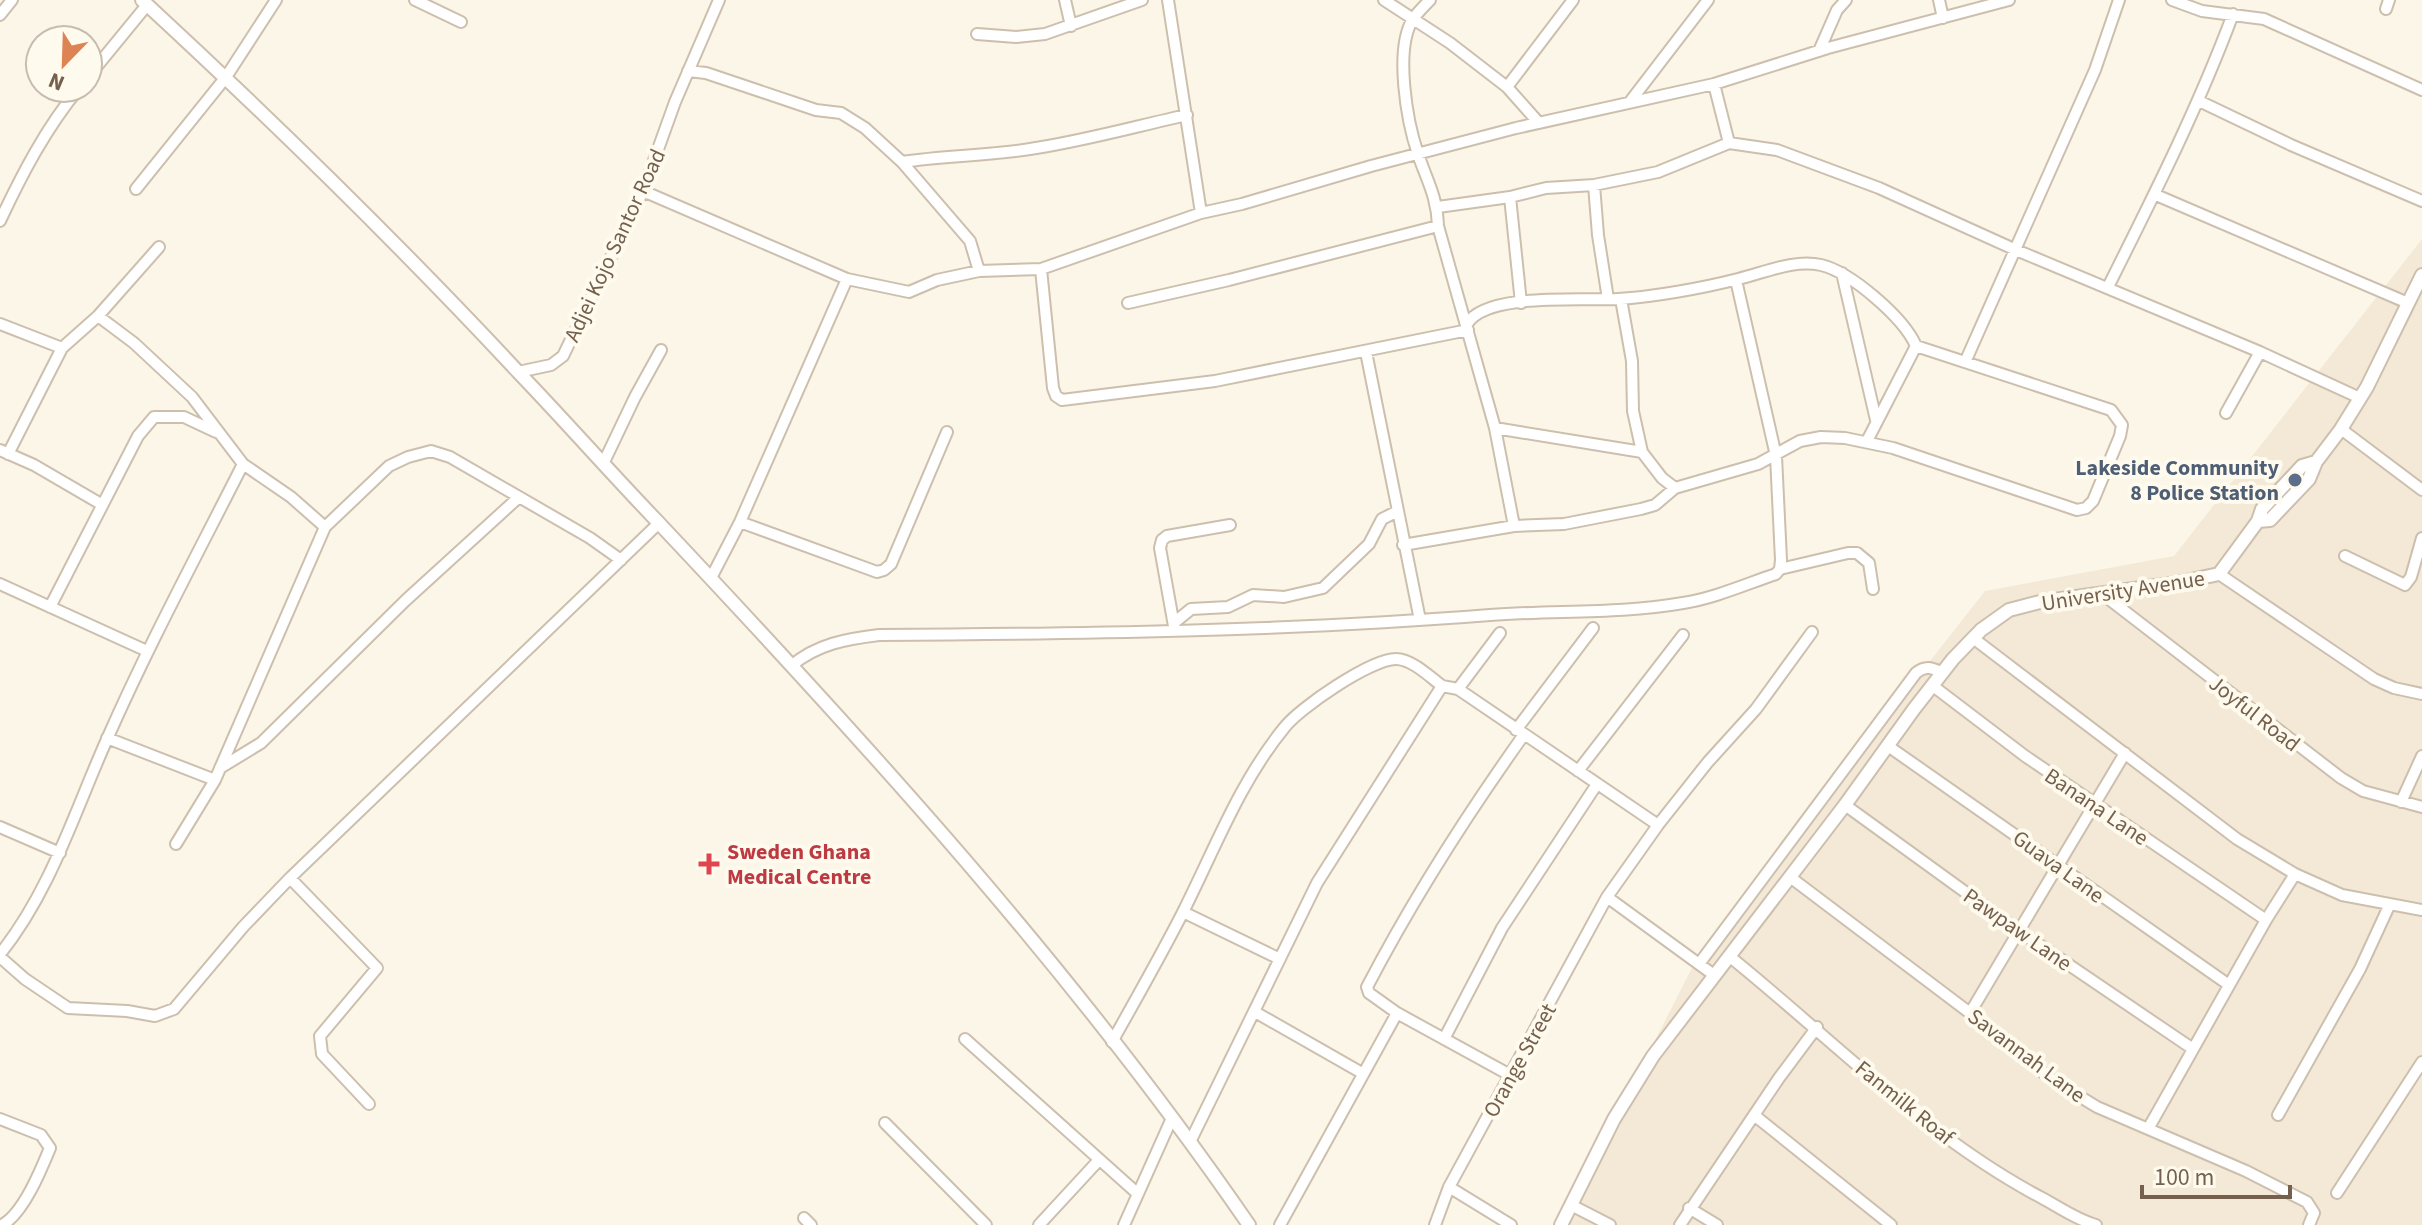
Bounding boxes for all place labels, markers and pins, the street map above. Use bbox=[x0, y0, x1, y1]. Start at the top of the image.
place label: Lakeside Community 8 Police Station bbox=[2075, 452, 2280, 509]
marker: Lakeside Community 8 Police Station bbox=[2286, 471, 2304, 489]
place label: Sweden Ghana Medical Centre bbox=[727, 836, 871, 893]
marker: Sweden Ghana Medical Centre bbox=[698, 853, 720, 875]

